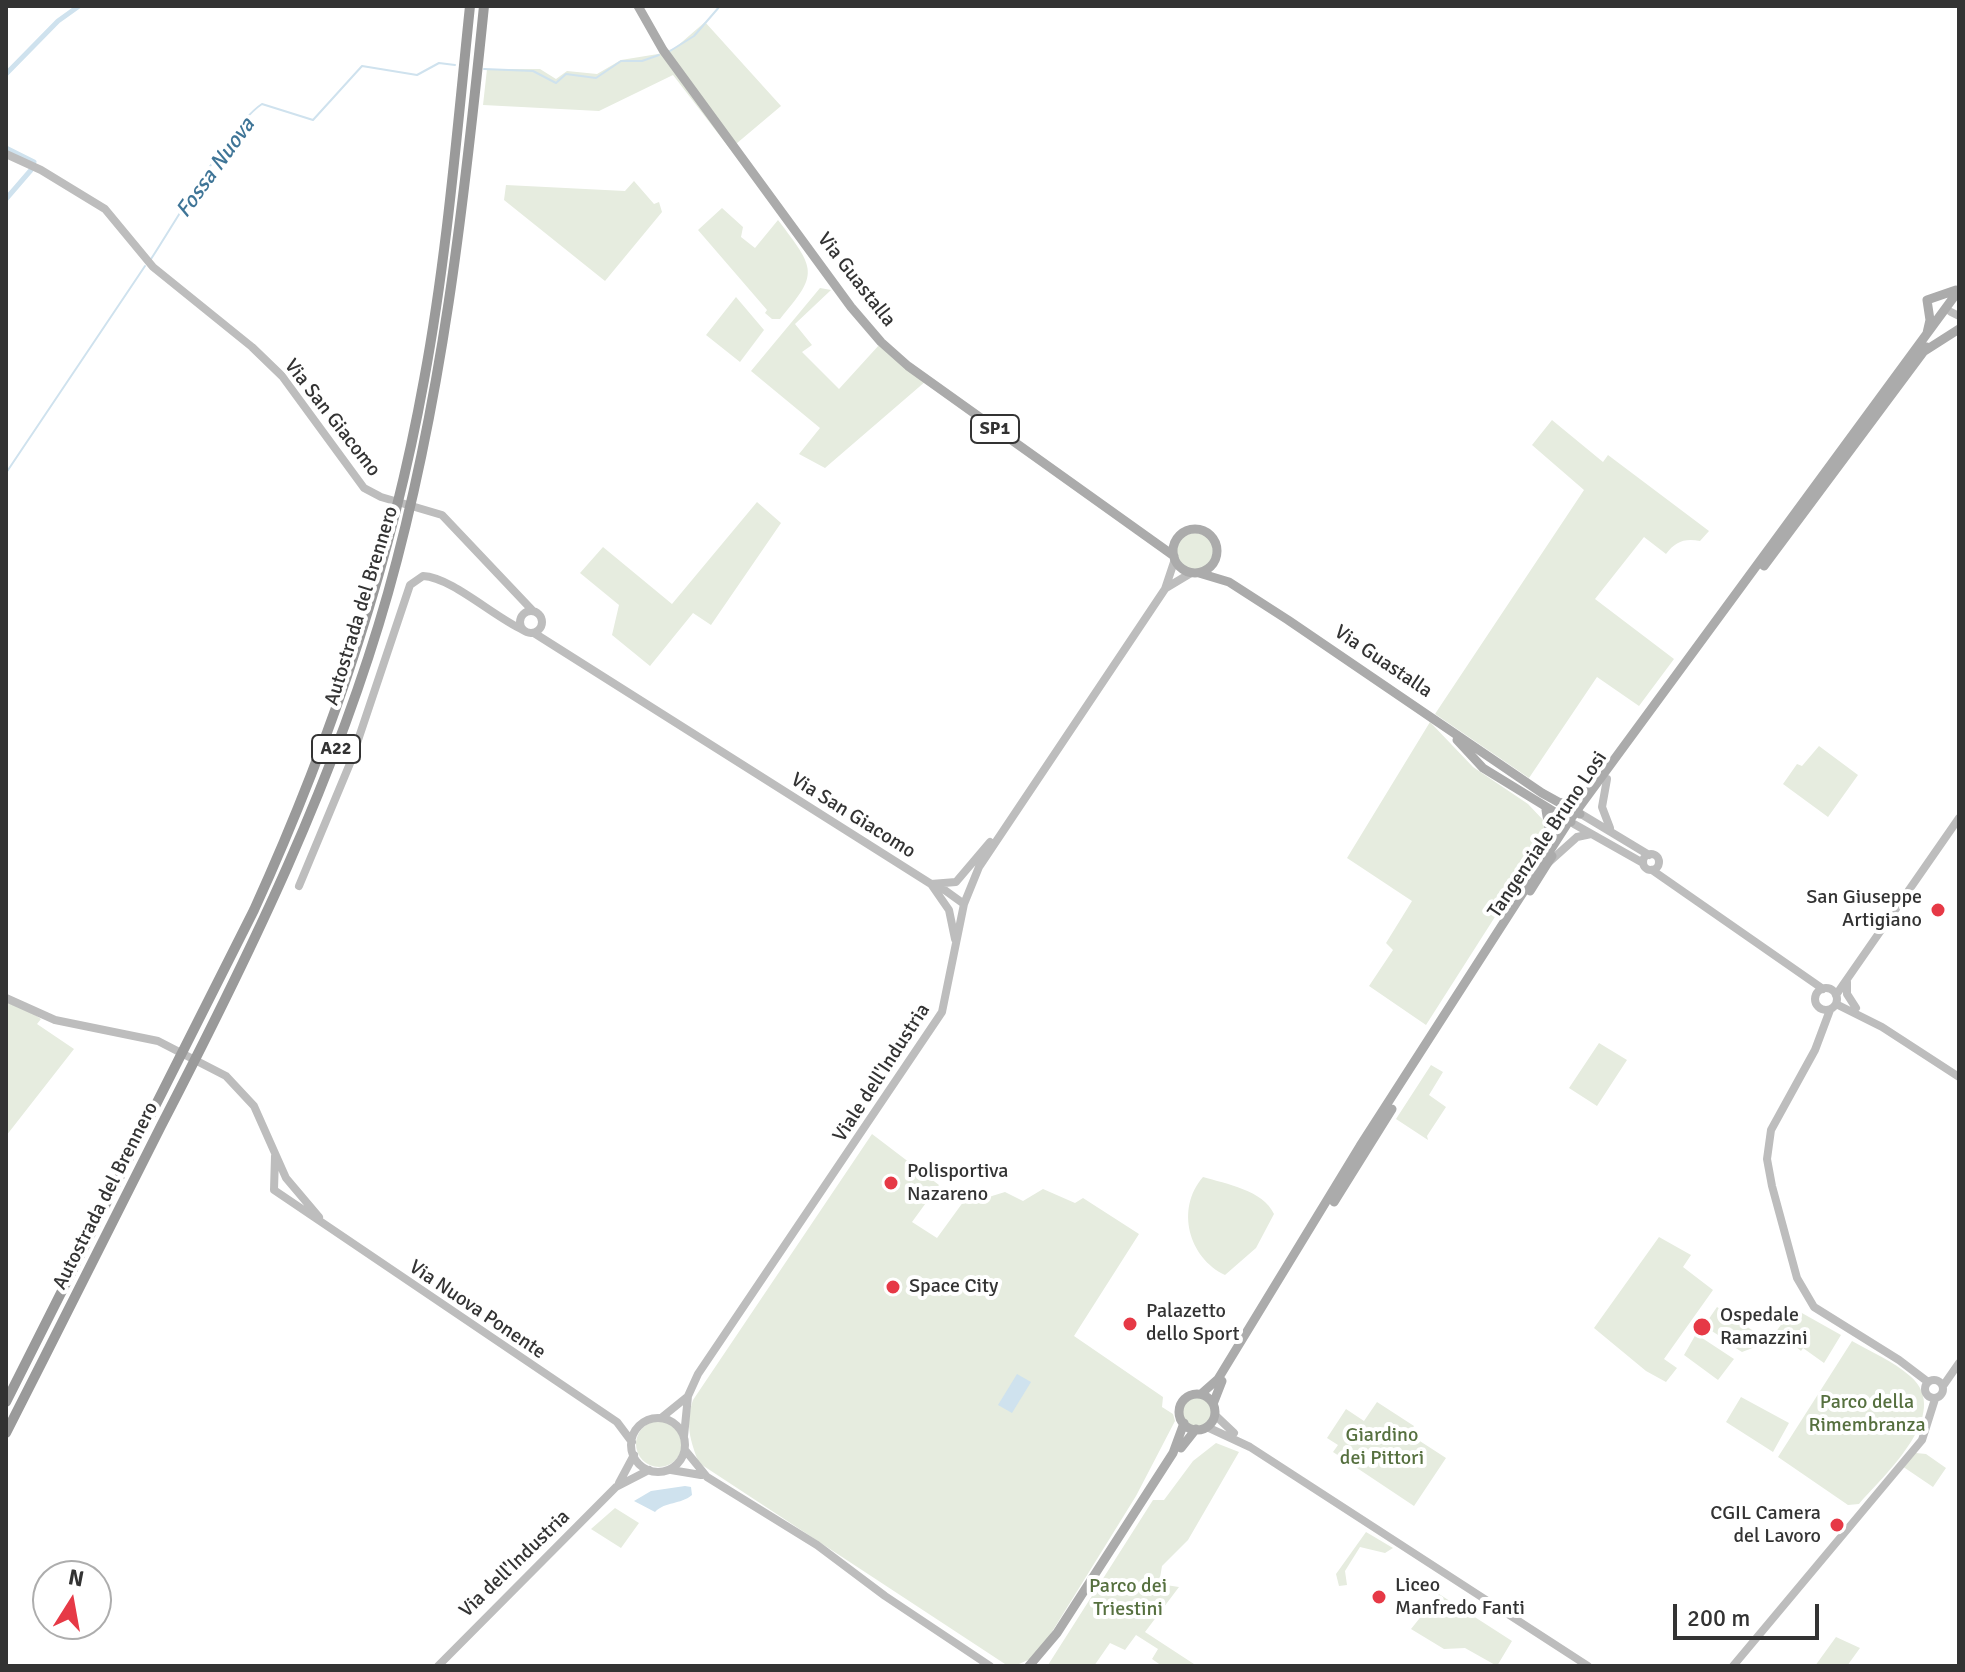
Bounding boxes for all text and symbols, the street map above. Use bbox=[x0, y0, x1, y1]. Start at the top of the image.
water label: Fossa Nuova bbox=[171, 113, 261, 223]
street label: Via Guastalla bbox=[812, 228, 900, 332]
street label: Via San Giacomo bbox=[279, 355, 385, 481]
road number: SP1 bbox=[971, 415, 1019, 443]
street label: Autostrada del Brennero bbox=[320, 503, 404, 709]
street label: Via Guastalla bbox=[1329, 620, 1437, 704]
road number: A22 bbox=[312, 735, 360, 763]
street label: Tangenziale Bruno Losi bbox=[1483, 747, 1613, 923]
street label: Via San Giacomo bbox=[786, 768, 920, 864]
place label: San Giuseppe Artigiano bbox=[1806, 886, 1922, 933]
marker: San Giuseppe Artigiano bbox=[1929, 901, 1947, 919]
street label: Viale dell'Industria bbox=[828, 999, 936, 1147]
street label: Autostrada del Brennero bbox=[48, 1098, 164, 1294]
place label: Polisportiva Nazareno bbox=[907, 1160, 1009, 1207]
marker: Polisportiva Nazareno bbox=[882, 1174, 900, 1192]
street label: Via Nuova Ponente bbox=[404, 1255, 550, 1365]
place label: Space City bbox=[909, 1275, 998, 1299]
marker: Space City bbox=[884, 1278, 902, 1296]
place label: Palazetto dello Sport bbox=[1146, 1300, 1240, 1347]
place label: Ospedale Ramazzini bbox=[1720, 1304, 1808, 1351]
marker: Palazetto dello Sport bbox=[1121, 1315, 1139, 1333]
marker: Ospedale Ramazzini bbox=[1691, 1316, 1713, 1338]
park label: Parco della Rimembranza bbox=[1808, 1391, 1926, 1438]
park label: Giardino dei Pittori bbox=[1340, 1424, 1424, 1471]
place label: CGIL Camera del Lavoro bbox=[1710, 1502, 1821, 1549]
street label: Via dell'Industria bbox=[455, 1505, 575, 1623]
marker: CGIL Camera del Lavoro bbox=[1828, 1516, 1846, 1534]
north arrow bbox=[32, 1560, 112, 1640]
text: N bbox=[66, 1563, 86, 1593]
place label: Liceo Manfredo Fanti bbox=[1395, 1574, 1525, 1621]
park label: Parco dei Triestini bbox=[1089, 1575, 1167, 1622]
marker: Liceo Manfredo Fanti bbox=[1370, 1588, 1388, 1606]
scale bar bbox=[1677, 1588, 1823, 1638]
text: 200 m bbox=[1687, 1603, 1750, 1633]

